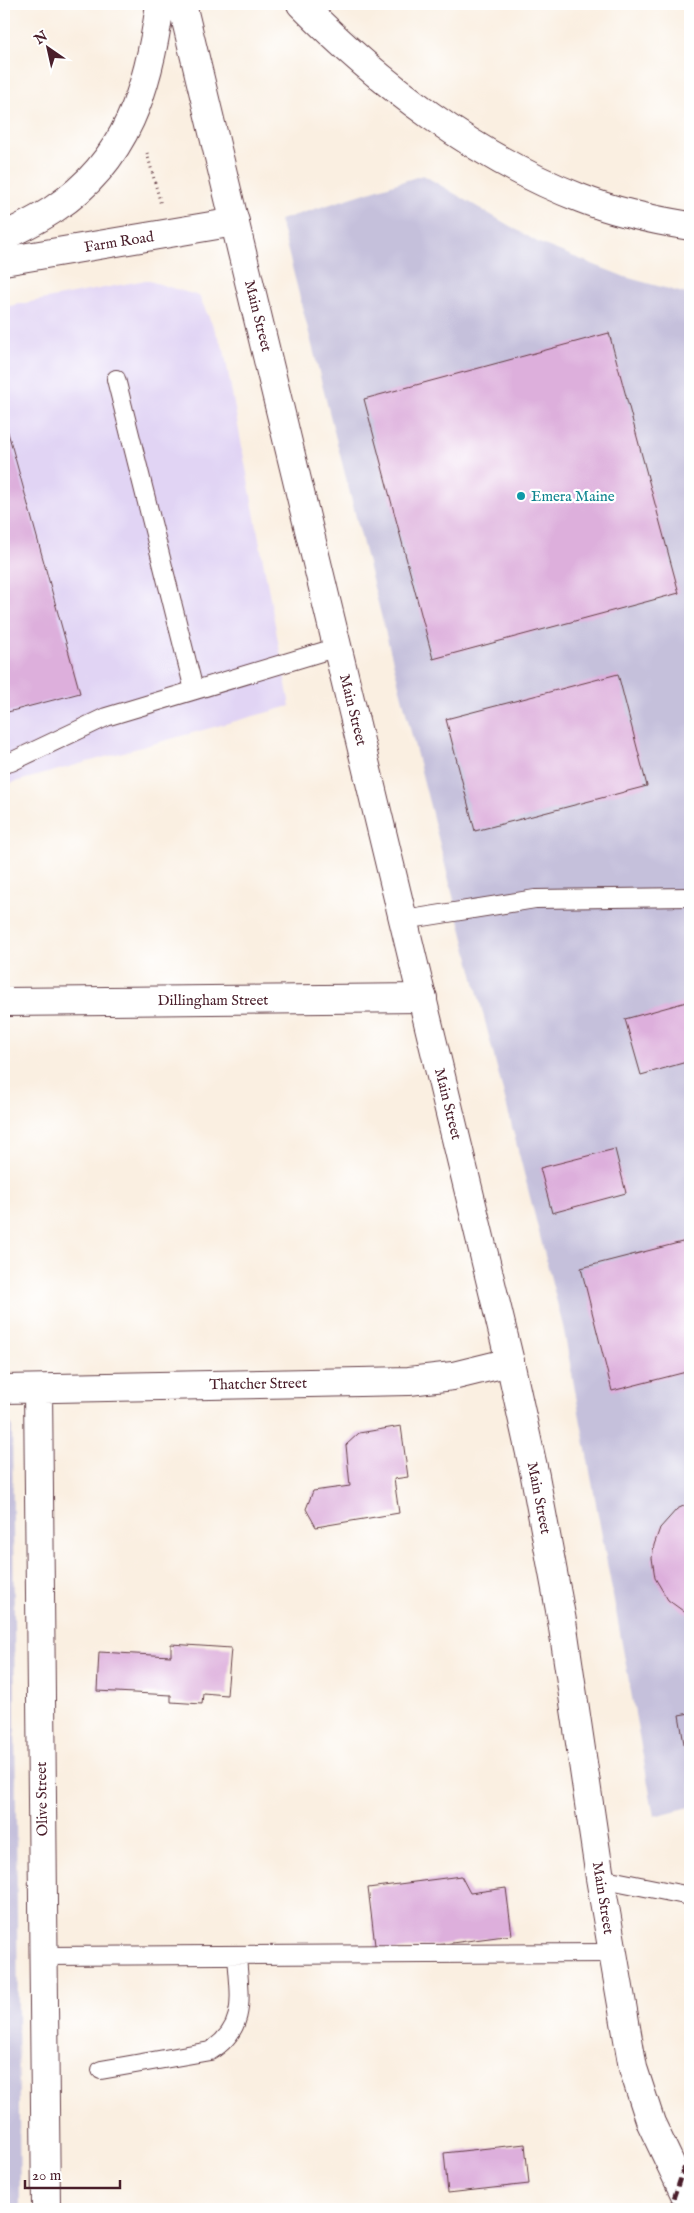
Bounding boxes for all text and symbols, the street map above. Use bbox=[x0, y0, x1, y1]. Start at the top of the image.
north arrow bbox=[22, 22, 72, 72]
text: N bbox=[30, 27, 51, 49]
street label: Farm Road bbox=[83, 227, 156, 257]
street label: Main Street bbox=[240, 278, 276, 354]
place label: Emera Maine bbox=[531, 487, 615, 506]
marker: Emera Maine bbox=[515, 490, 527, 502]
street label: Main Street bbox=[335, 672, 371, 748]
street label: Dillingham Street bbox=[157, 991, 269, 1010]
street label: Main Street bbox=[430, 1066, 466, 1142]
street label: Thatcher Street bbox=[209, 1374, 307, 1394]
street label: Main Street bbox=[523, 1460, 555, 1536]
street label: Olive Street bbox=[32, 1762, 52, 1836]
street label: Main Street bbox=[588, 1860, 618, 1936]
scale bar bbox=[25, 2158, 120, 2190]
text: 20 m bbox=[32, 2166, 62, 2185]

